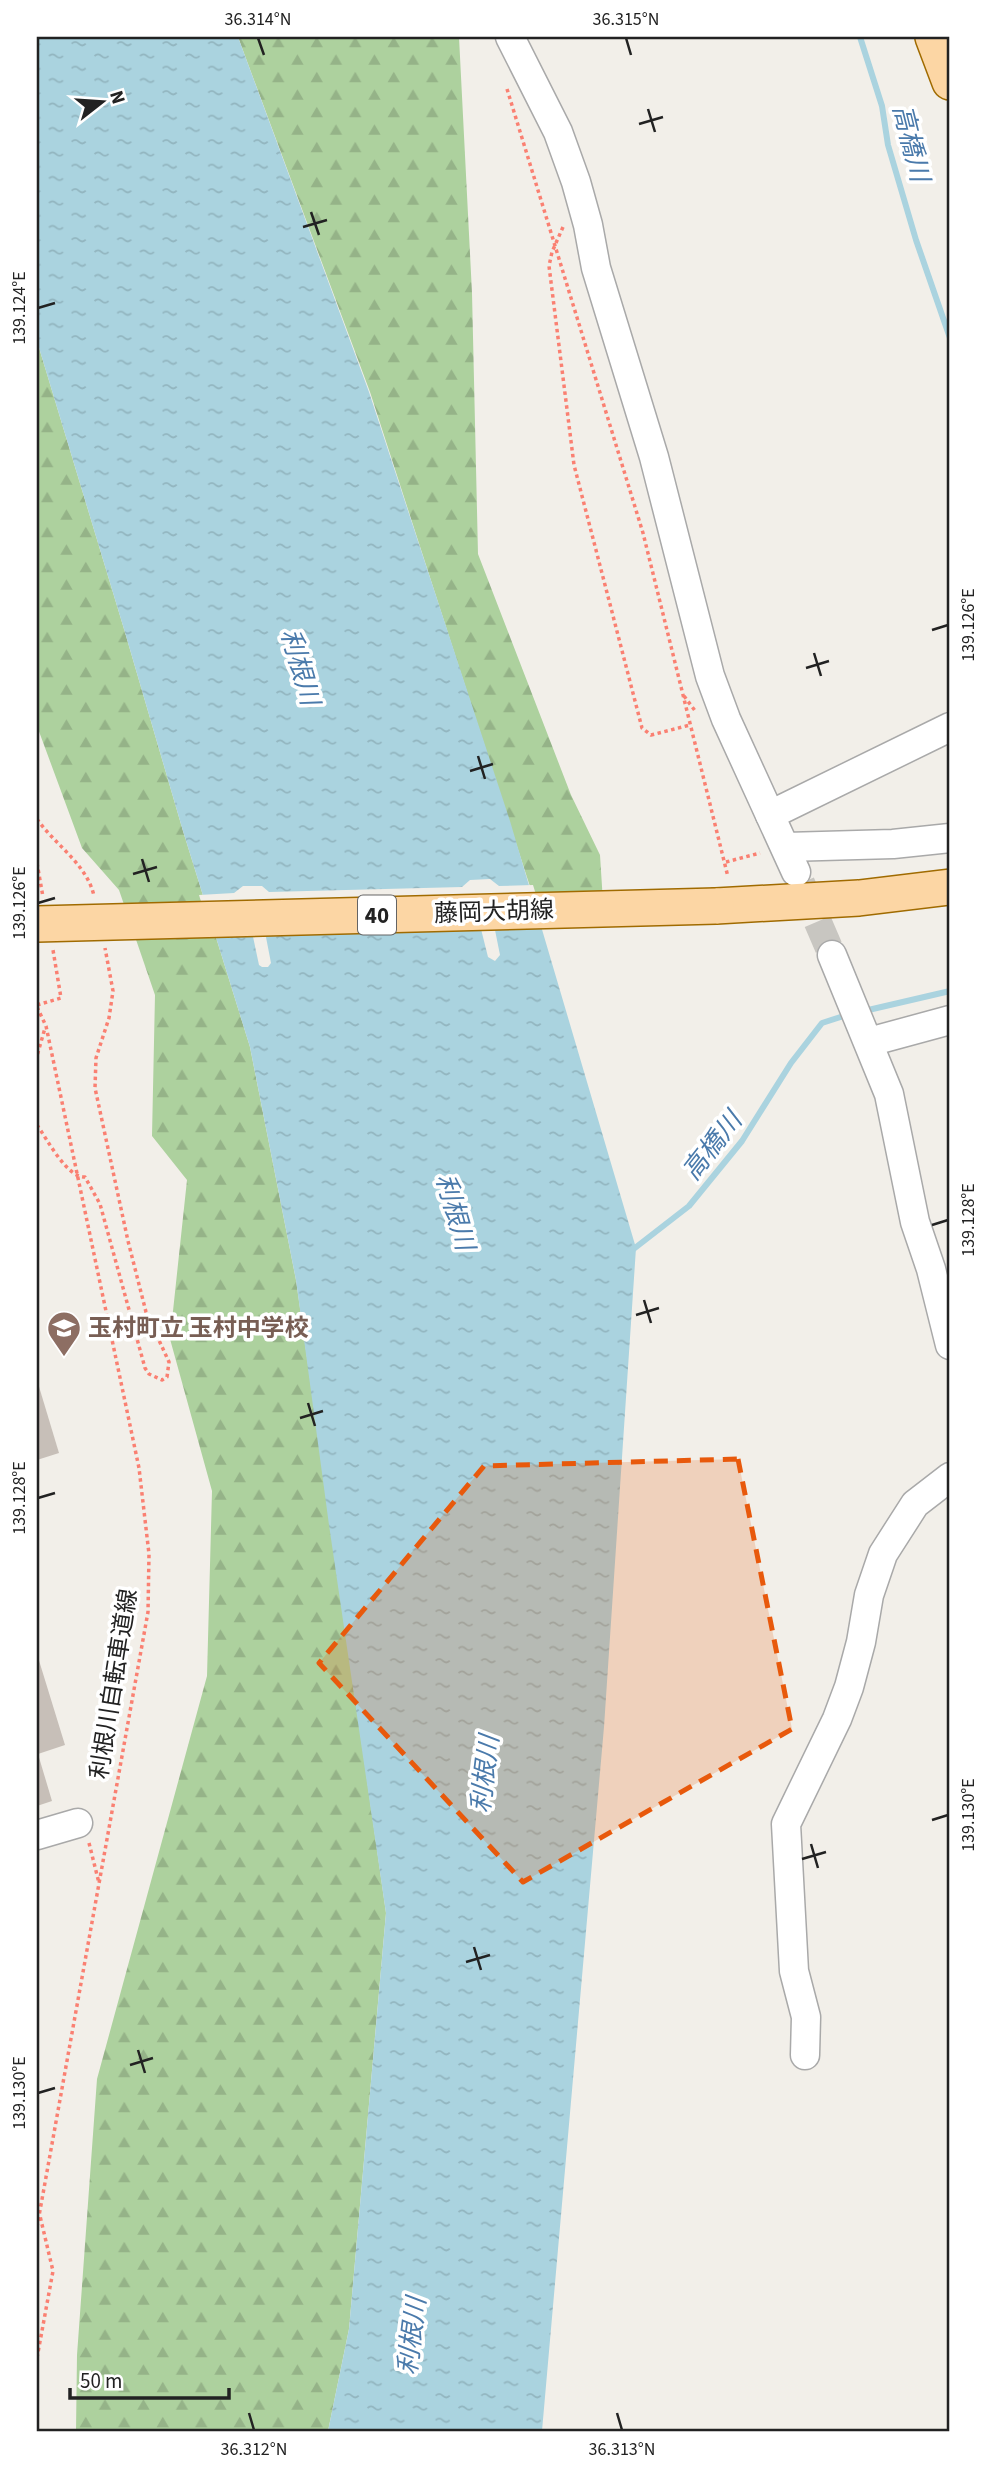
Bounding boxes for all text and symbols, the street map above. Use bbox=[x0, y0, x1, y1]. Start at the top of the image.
text: 36.314°N bbox=[225, 7, 291, 32]
text: 36.315°N bbox=[593, 7, 659, 32]
north arrow bbox=[66, 66, 136, 136]
text: N bbox=[102, 87, 132, 107]
water label: 高橋川 bbox=[884, 101, 939, 188]
text: 139.124°E bbox=[7, 271, 32, 345]
text: 139.126°E bbox=[956, 588, 981, 662]
water label: 利根川 bbox=[271, 624, 329, 712]
text: 139.126°E bbox=[7, 866, 32, 940]
street label: 藤岡大胡線 bbox=[433, 892, 555, 932]
road number: 40 bbox=[358, 896, 396, 934]
water label: 高橋川 bbox=[673, 1102, 752, 1188]
water label: 利根川 bbox=[426, 1169, 484, 1257]
text: 139.128°E bbox=[956, 1183, 981, 1257]
school or university icon: 玉村町立 玉村中学校 bbox=[45, 1309, 83, 1358]
place label: 玉村町立 玉村中学校 bbox=[88, 1311, 309, 1346]
text: 139.128°E bbox=[7, 1461, 32, 1535]
street label: 利根川自転車道線 bbox=[82, 1586, 146, 1782]
water label: 利根川 bbox=[462, 1730, 508, 1815]
text: 139.130°E bbox=[956, 1778, 981, 1852]
text: 139.130°E bbox=[7, 2056, 32, 2130]
water label: 利根川 bbox=[389, 2292, 435, 2377]
scale bar bbox=[70, 2356, 229, 2400]
text: 50 m bbox=[80, 2366, 122, 2396]
text: 36.312°N bbox=[221, 2437, 287, 2462]
text: 36.313°N bbox=[589, 2437, 655, 2462]

